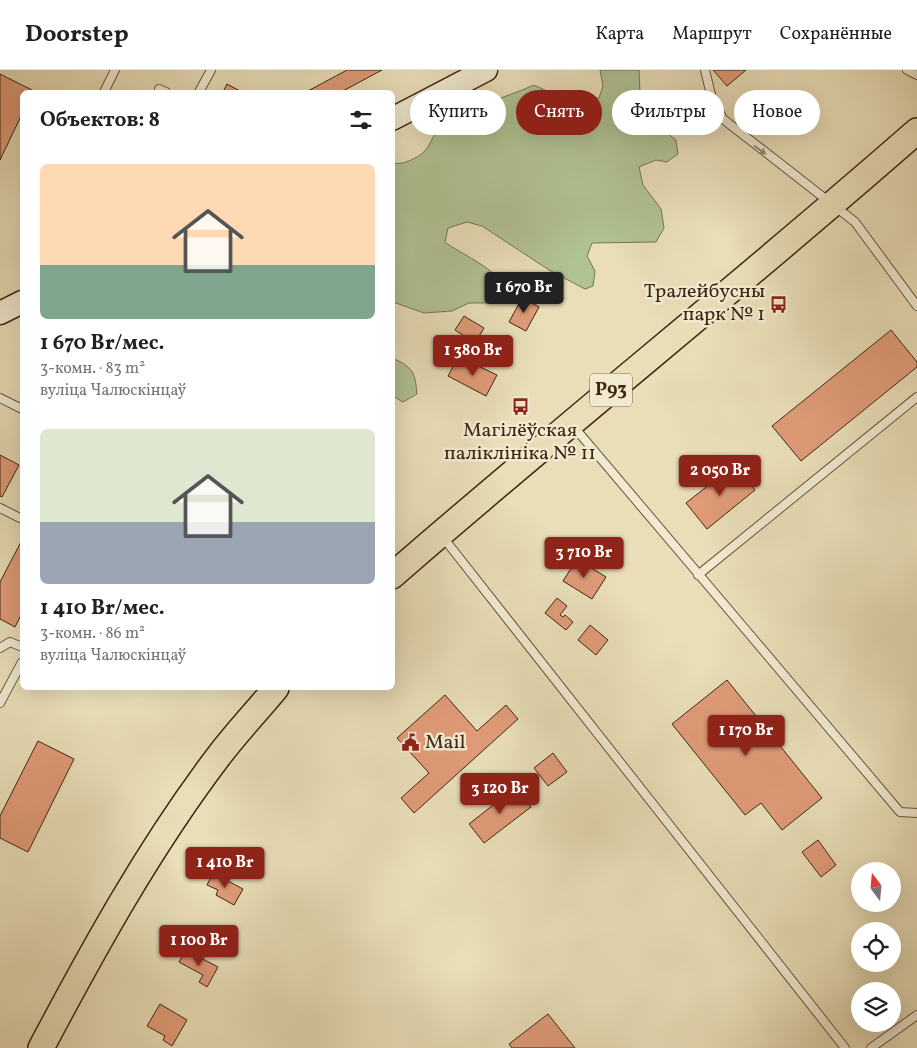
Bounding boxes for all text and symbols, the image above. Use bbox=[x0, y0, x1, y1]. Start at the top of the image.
text: Doorstep bbox=[25, 18, 129, 52]
text: Карта bbox=[595, 22, 644, 47]
text: Маршрут bbox=[672, 22, 752, 47]
text: Сохранённые bbox=[780, 22, 892, 47]
chip: Купить bbox=[410, 90, 506, 135]
chip: Снять bbox=[516, 90, 602, 135]
chip: Фильтры bbox=[612, 90, 724, 135]
chip: Новое bbox=[734, 90, 820, 135]
text: Объектов: 8 bbox=[40, 106, 160, 135]
icon: filters bbox=[347, 106, 375, 134]
one-way arrow bbox=[753, 145, 767, 155]
icon: home bbox=[163, 196, 253, 286]
pin: 1 670 Br bbox=[472, 272, 576, 314]
text: 1 670 Br bbox=[496, 277, 552, 299]
place label: Тралейбусны парк № 1 bbox=[644, 278, 765, 329]
bus stop icon: Тралейбусны парк № 1 bbox=[769, 294, 789, 314]
text: 1 670 Br/мес. bbox=[40, 329, 165, 358]
pin: 1 380 Br bbox=[421, 334, 525, 377]
text: 1 380 Br bbox=[444, 340, 502, 362]
text: 3-комн. · 83 m² bbox=[40, 358, 145, 380]
road number: Р93 bbox=[590, 374, 632, 406]
text: вуліца Чалюскінцаў bbox=[40, 380, 186, 402]
bus stop icon: Магілёўская паліклініка № 11 bbox=[510, 397, 530, 417]
place label: Магілёўская паліклініка № 11 bbox=[444, 417, 596, 468]
pin: 2 050 Br bbox=[668, 454, 772, 497]
text: 2 050 Br bbox=[690, 460, 750, 482]
icon: home bbox=[163, 461, 253, 551]
pin: 3 710 Br bbox=[532, 536, 636, 579]
text: 3 710 Br bbox=[556, 542, 612, 564]
text: 1 410 Br/мес. bbox=[40, 594, 165, 623]
text: 3-комн. · 86 m² bbox=[40, 623, 145, 645]
text: вуліца Чалюскінцаў bbox=[40, 645, 186, 667]
pin: 1 170 Br bbox=[694, 714, 798, 757]
text: 1 170 Br bbox=[719, 720, 773, 742]
place label: Mail bbox=[425, 729, 466, 757]
public building icon: Mail bbox=[401, 733, 421, 753]
pin: 3 120 Br bbox=[448, 772, 552, 815]
text: 3 120 Br bbox=[471, 778, 529, 800]
pin: 1 410 Br bbox=[173, 846, 277, 889]
text: 1 410 Br bbox=[196, 852, 254, 874]
north arrow bbox=[851, 862, 901, 912]
map controls bbox=[851, 862, 901, 1032]
button: locate bbox=[851, 922, 901, 972]
pin: 1 100 Br bbox=[147, 924, 251, 967]
text: 1 100 Br bbox=[170, 930, 228, 952]
button: layers bbox=[851, 982, 901, 1032]

